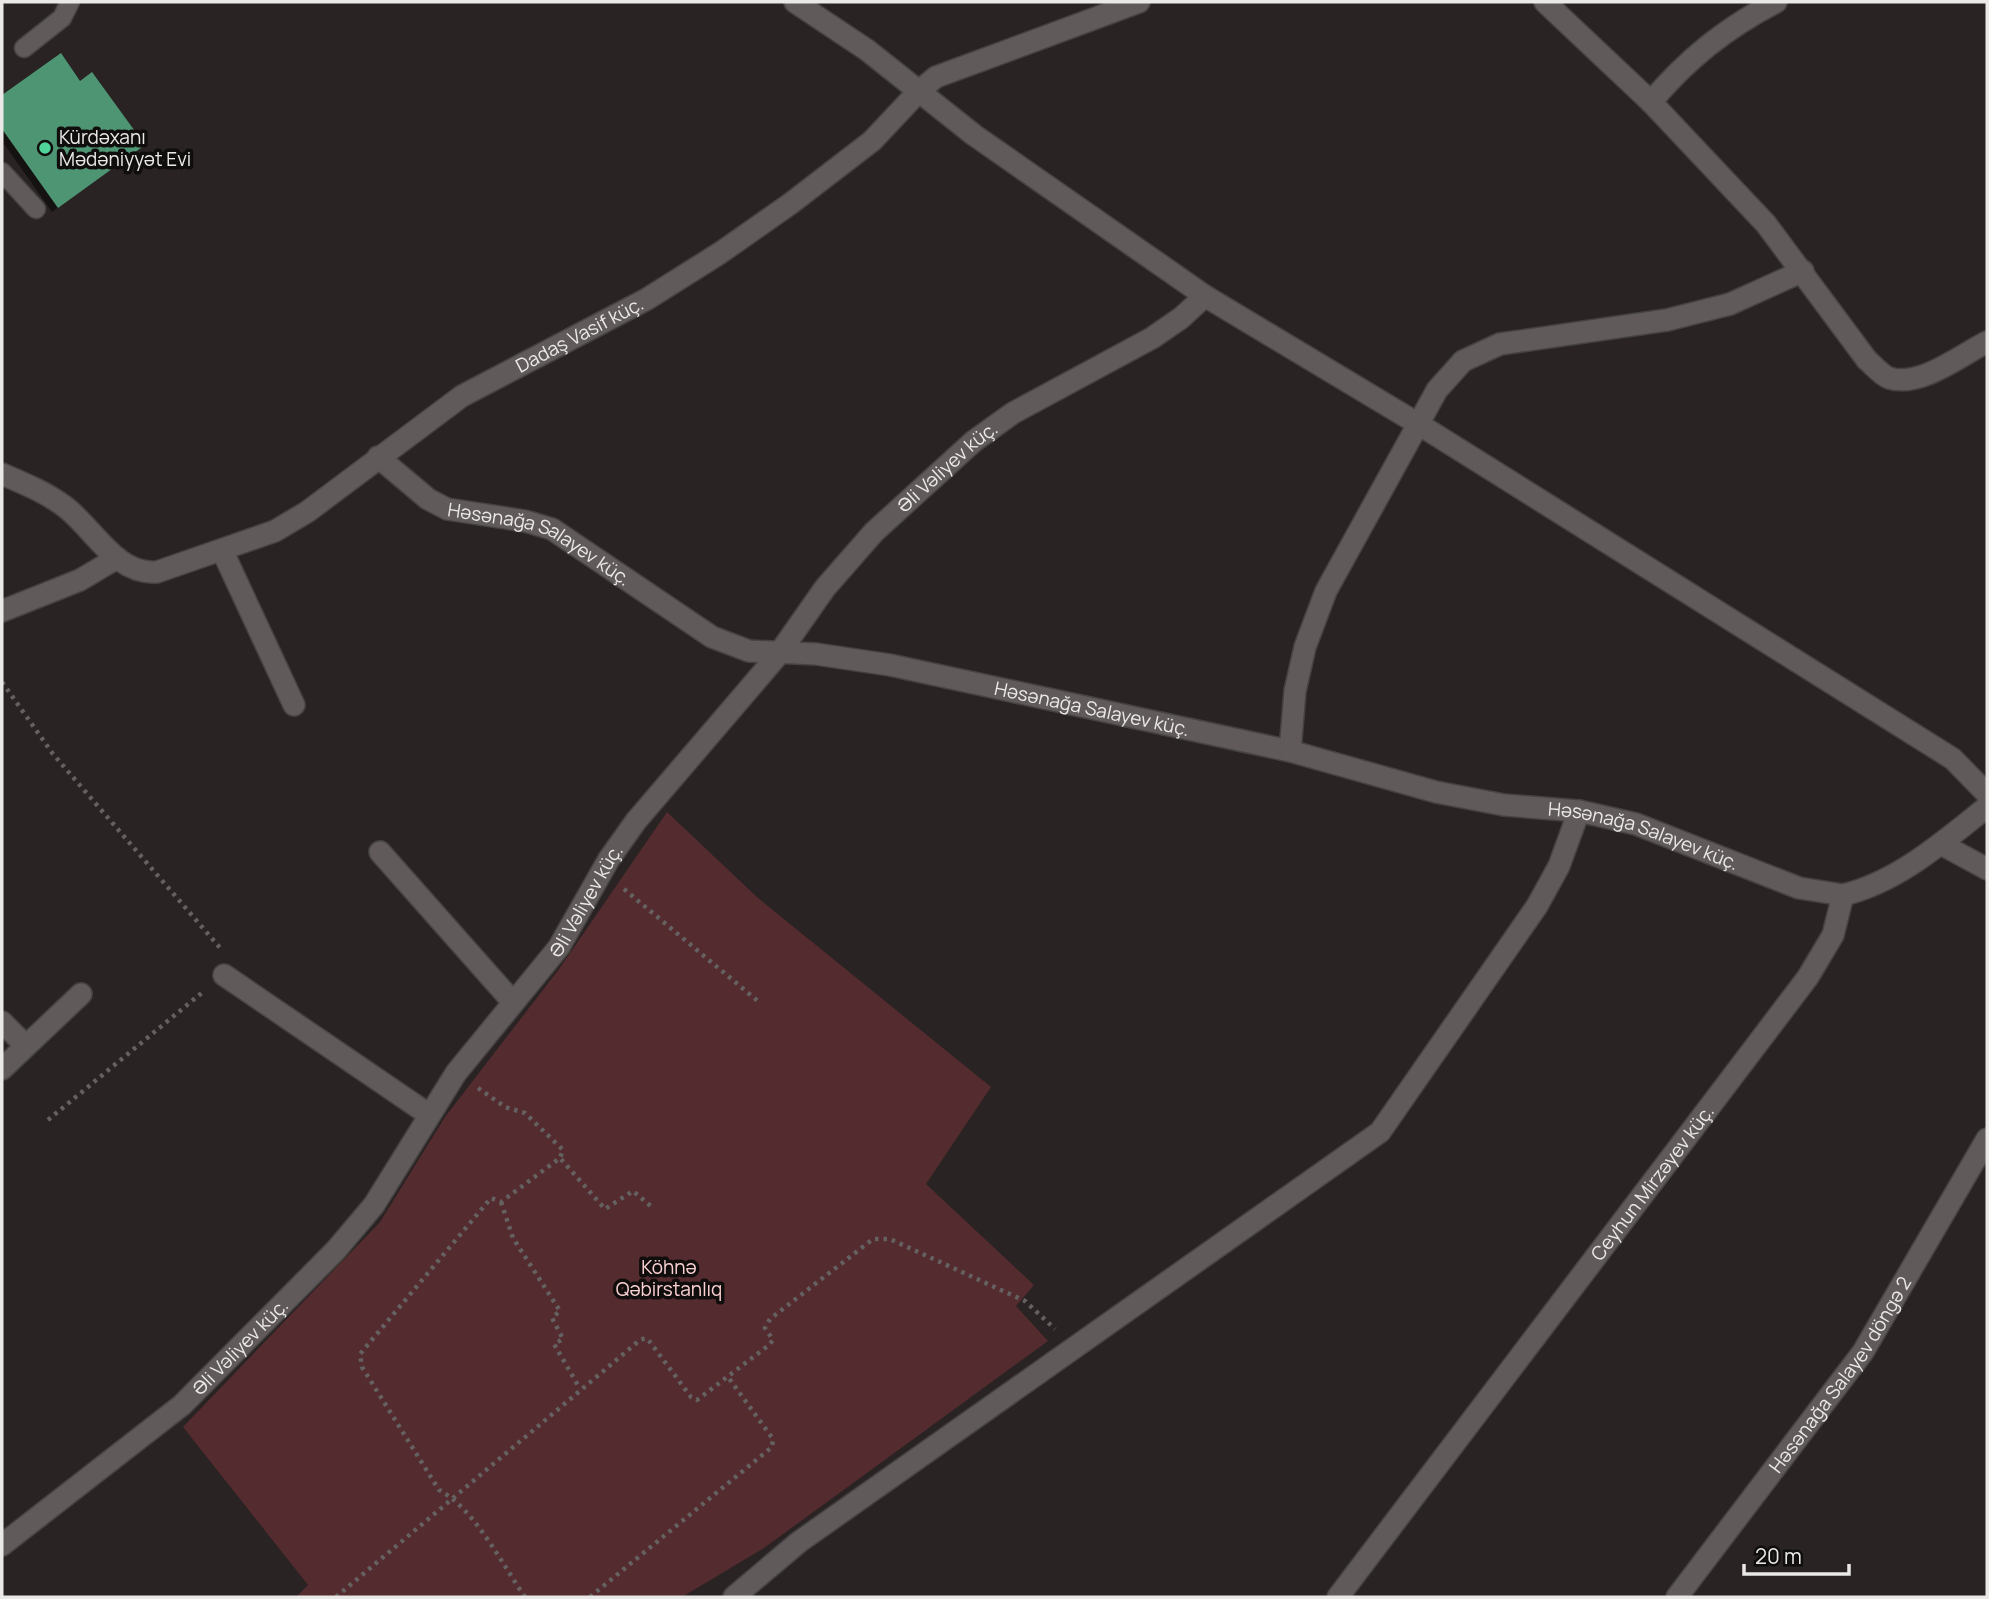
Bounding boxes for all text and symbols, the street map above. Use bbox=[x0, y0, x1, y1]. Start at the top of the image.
place label: Kürdəxanı Mədəniyyət Evi bbox=[59, 124, 191, 172]
marker: Kürdəxanı Mədəniyyət Evi bbox=[37, 140, 53, 156]
street label: Dadaş Vasif küç. bbox=[511, 290, 648, 379]
street label: Əli Vəliyev küç. bbox=[891, 415, 1003, 518]
street label: Həsənağa Salayev küç. bbox=[446, 496, 636, 592]
street label: Həsənağa Salayev küç. bbox=[992, 675, 1192, 742]
street label: Həsənağa Salayev küç. bbox=[1547, 796, 1743, 876]
street label: Əli Vəliyev küç. bbox=[543, 839, 629, 963]
street label: Ceyhun Mirzəyev küç. bbox=[1585, 1099, 1720, 1266]
park label: Köhnə Qəbirstanlıq bbox=[616, 1254, 722, 1302]
street label: Həsənağa Salayev döngə 2 bbox=[1763, 1272, 1917, 1478]
street label: Əli Vəliyev küç. bbox=[186, 1293, 294, 1401]
scale bar bbox=[1744, 1532, 1849, 1576]
text: 20 m bbox=[1755, 1542, 1802, 1570]

